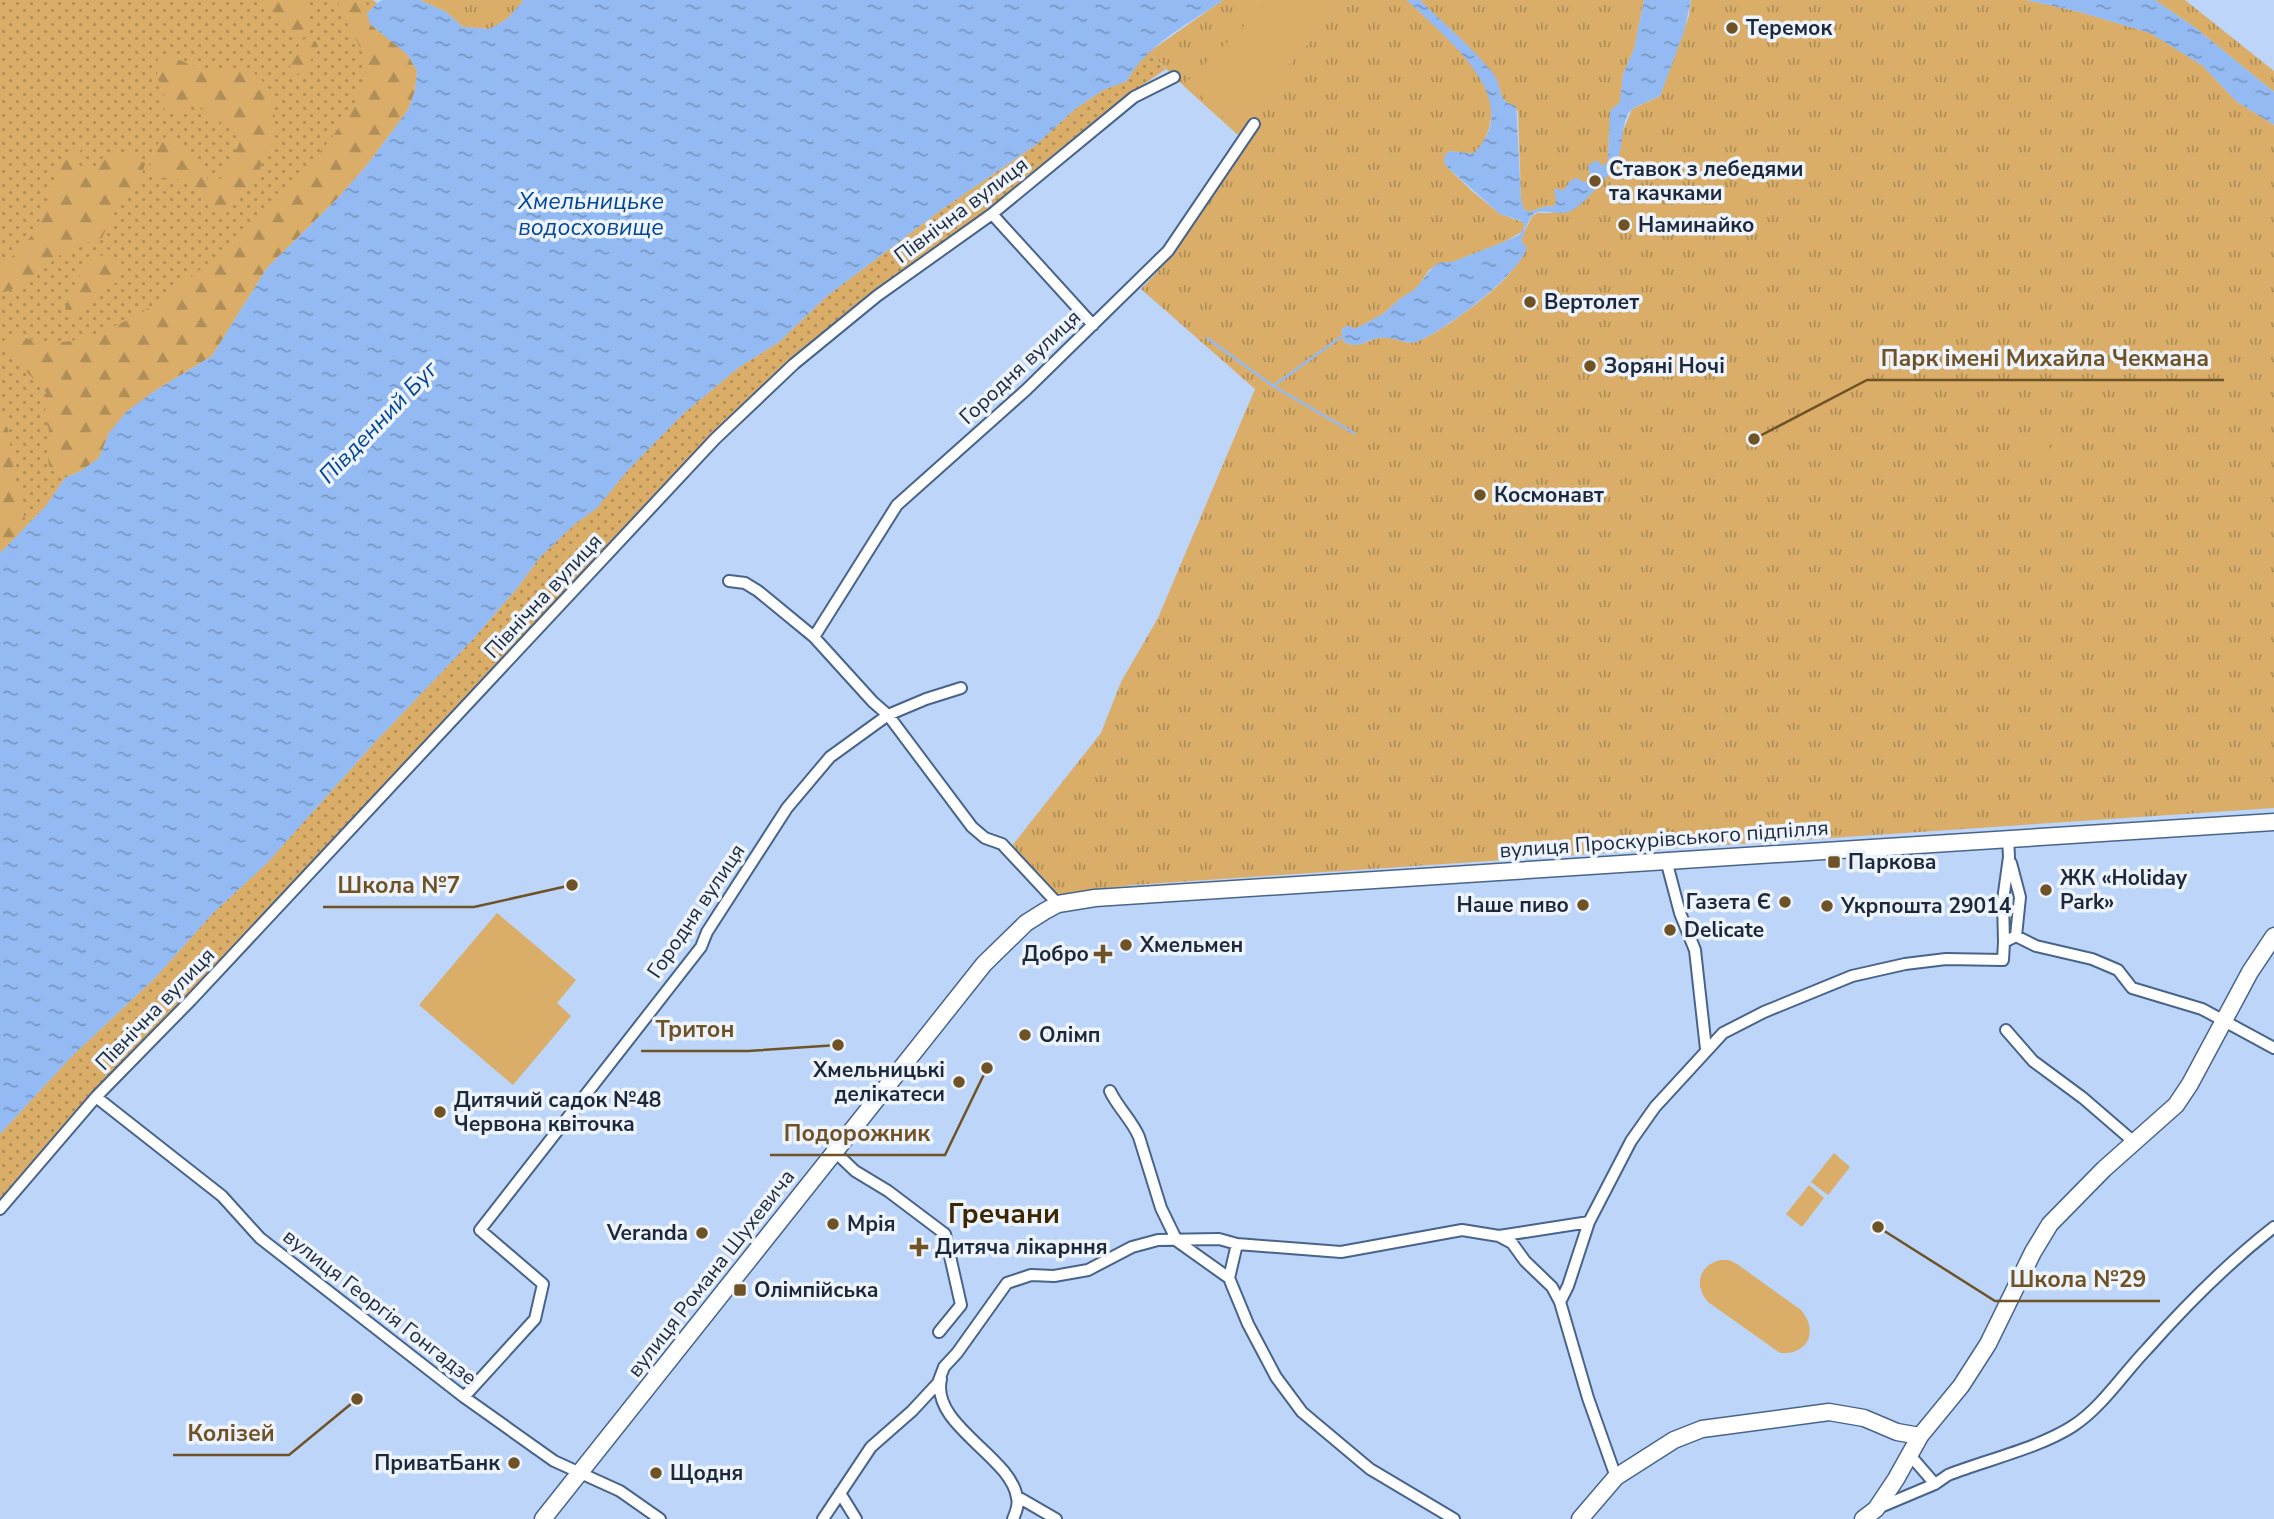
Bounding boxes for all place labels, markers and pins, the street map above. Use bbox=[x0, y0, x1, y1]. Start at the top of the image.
place label: Теремок bbox=[1746, 14, 1832, 42]
marker: Теремок bbox=[1724, 20, 1740, 36]
place label: Ставок з лебедями та качками bbox=[1609, 155, 1803, 207]
marker: Ставок з лебедями та качками bbox=[1587, 173, 1603, 189]
place label: Наминайко bbox=[1638, 211, 1754, 239]
marker: Наминайко bbox=[1616, 217, 1632, 233]
place label: Вертолет bbox=[1544, 288, 1639, 316]
marker: Вертолет bbox=[1522, 294, 1538, 310]
callout: Парк імені Михайла Чекмана bbox=[1867, 336, 2224, 380]
place label: Зоряні Ночі bbox=[1604, 352, 1725, 380]
marker: Зоряні Ночі bbox=[1582, 358, 1598, 374]
place label: Космонавт bbox=[1494, 481, 1604, 509]
marker: Космонавт bbox=[1472, 487, 1488, 503]
place label: Паркова bbox=[1848, 848, 1937, 876]
marker: Паркова bbox=[1826, 854, 1842, 870]
callout: Школа №7 bbox=[323, 863, 474, 907]
place label: ЖК «Holiday Park» bbox=[2060, 864, 2188, 916]
marker: ЖК «Holiday Park» bbox=[2038, 882, 2054, 898]
place label: Газета Є bbox=[1686, 888, 1771, 916]
place label: Наше пиво bbox=[1456, 891, 1569, 919]
place label: Укрпошта 29014 bbox=[1840, 892, 2012, 920]
marker: Газета Є bbox=[1777, 894, 1793, 910]
marker: Наше пиво bbox=[1575, 897, 1591, 913]
marker: Укрпошта 29014 bbox=[1819, 898, 1835, 914]
place label: Delicate bbox=[1684, 916, 1764, 944]
marker: Delicate bbox=[1662, 922, 1678, 938]
place label: Хмельмен bbox=[1139, 931, 1243, 959]
marker: Хмельмен bbox=[1118, 937, 1134, 953]
place label: Добро bbox=[1022, 940, 1089, 968]
marker: Добро bbox=[1095, 946, 1111, 962]
callout: Тритон bbox=[641, 1007, 748, 1051]
place label: Олімп bbox=[1039, 1021, 1101, 1049]
marker: Олімп bbox=[1017, 1027, 1033, 1043]
place label: Хмельницькі делікатеси bbox=[812, 1056, 945, 1108]
marker: Хмельницькі делікатеси bbox=[951, 1074, 967, 1090]
place label: Дитячий садок №48 Червона квіточка bbox=[454, 1086, 661, 1138]
marker: Дитячий садок №48 Червона квіточка bbox=[432, 1104, 448, 1120]
callout: Подорожник bbox=[770, 1111, 945, 1155]
place label: Мрія bbox=[847, 1210, 896, 1238]
marker: Мрія bbox=[825, 1216, 841, 1232]
place label: Veranda bbox=[606, 1219, 688, 1247]
marker: Veranda bbox=[694, 1225, 710, 1241]
place label: Дитяча лікарння bbox=[935, 1233, 1108, 1261]
marker: Дитяча лікарння bbox=[909, 1237, 929, 1257]
callout: Школа №29 bbox=[1995, 1257, 2160, 1301]
place label: Олiмпiйська bbox=[754, 1276, 879, 1304]
marker: Олiмпiйська bbox=[732, 1282, 748, 1298]
callout: Колізей bbox=[173, 1411, 289, 1455]
place label: ПриватБанк bbox=[374, 1449, 500, 1477]
marker: ПриватБанк bbox=[506, 1455, 522, 1471]
place label: Щодня bbox=[670, 1459, 743, 1487]
marker: Щодня bbox=[648, 1465, 664, 1481]

